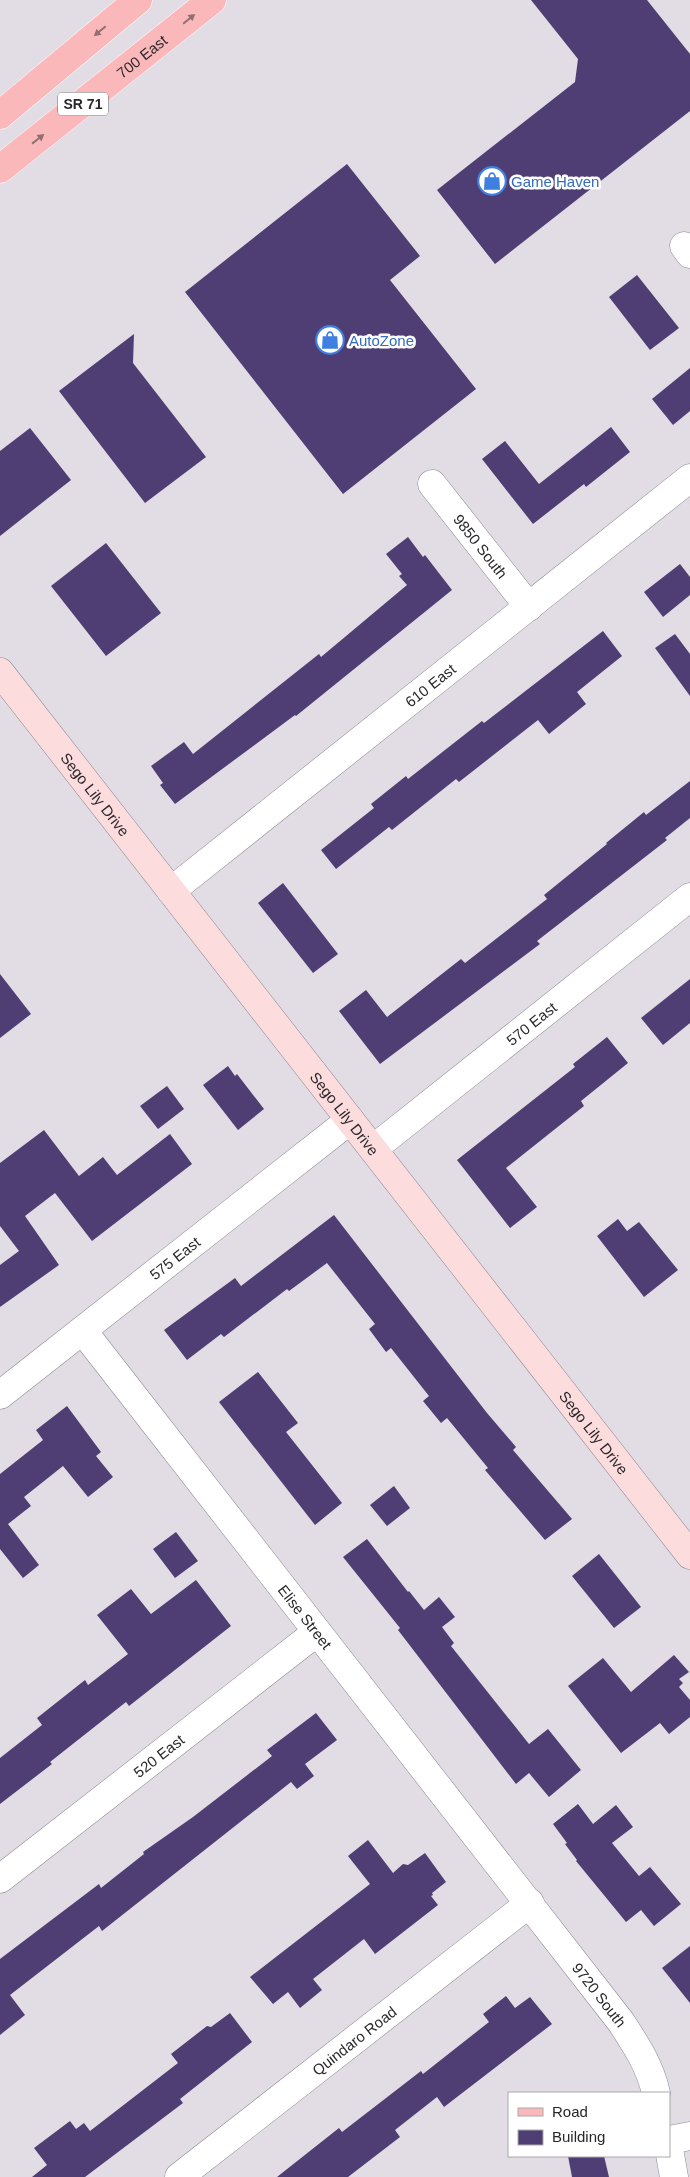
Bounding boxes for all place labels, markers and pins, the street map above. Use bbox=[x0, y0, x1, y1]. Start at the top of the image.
shop icon: Game Haven bbox=[477, 166, 507, 196]
place label: Game Haven bbox=[511, 173, 599, 190]
shop icon: AutoZone bbox=[315, 325, 345, 355]
place label: AutoZone bbox=[349, 332, 414, 349]

